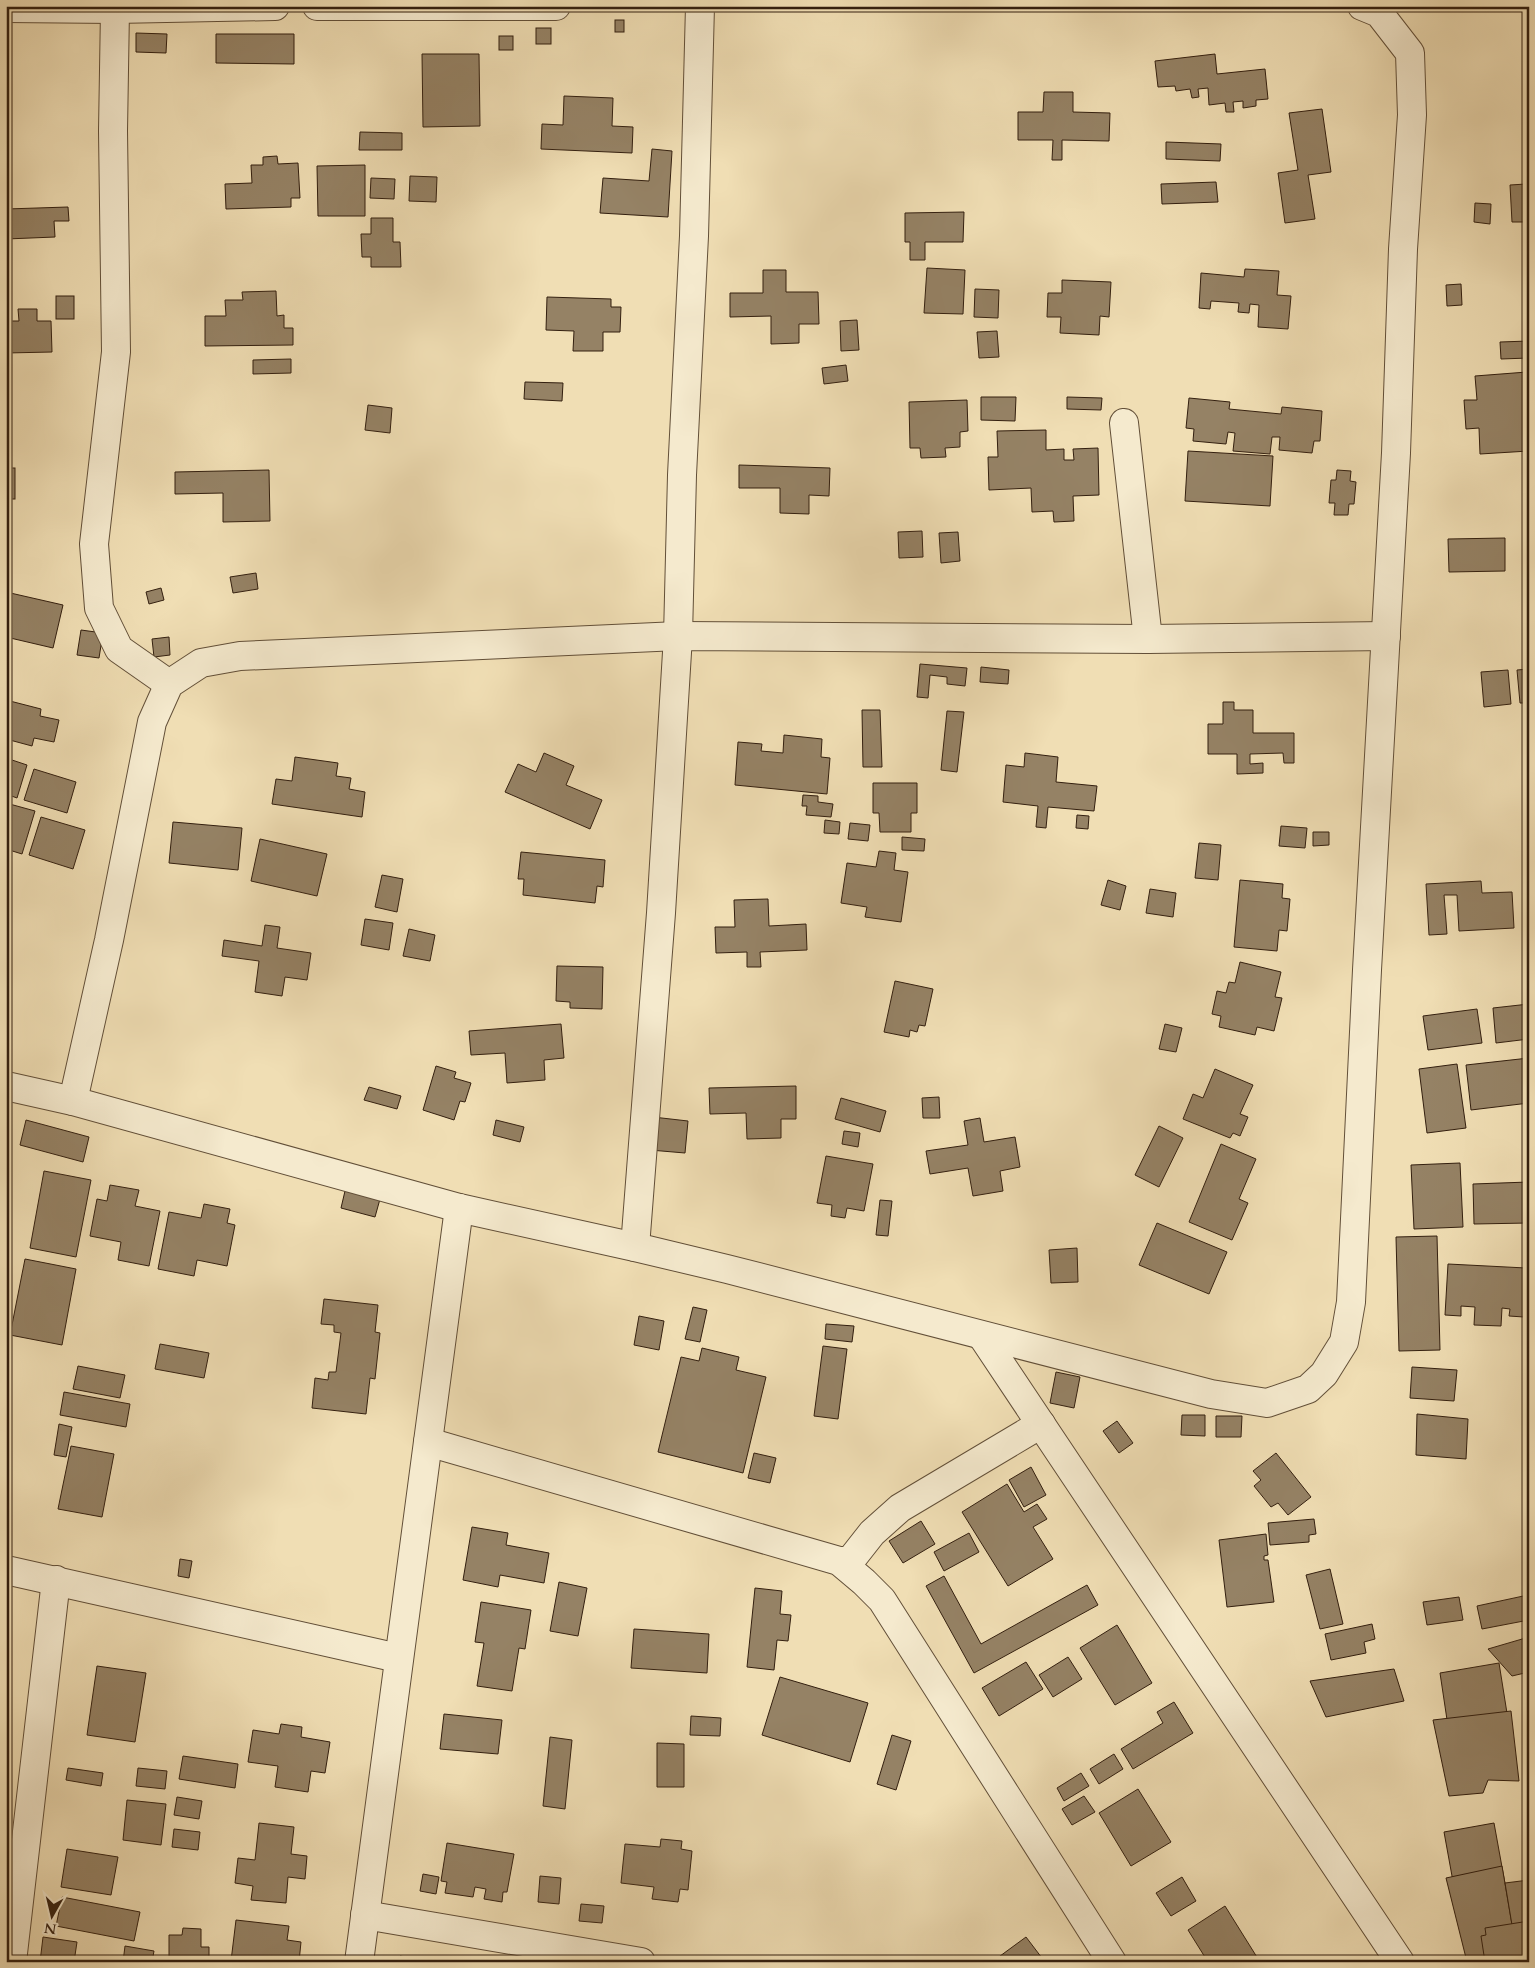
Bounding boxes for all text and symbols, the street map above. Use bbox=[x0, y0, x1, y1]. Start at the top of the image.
north arrow bbox=[28, 1890, 78, 1940]
text: N bbox=[43, 1918, 58, 1939]

